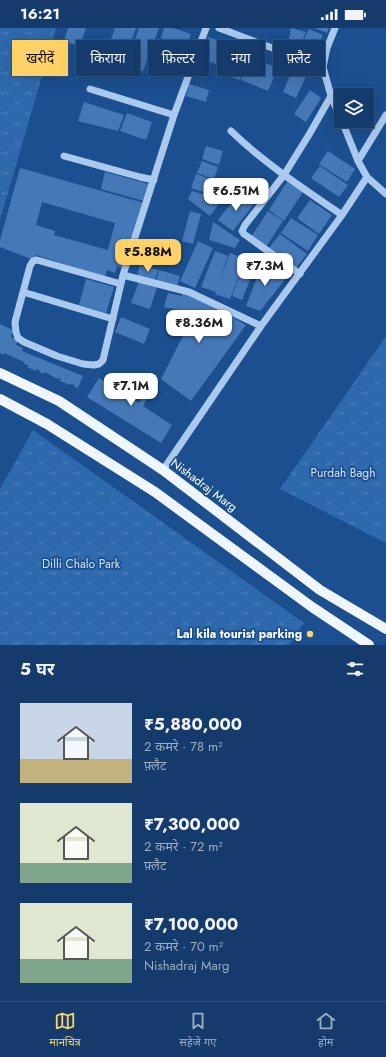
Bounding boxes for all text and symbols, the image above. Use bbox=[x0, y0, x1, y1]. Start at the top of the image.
text: 16:21 bbox=[20, 3, 60, 25]
chip: खरीदें bbox=[12, 40, 68, 76]
chip: किराया bbox=[76, 40, 140, 76]
chip: फ़िल्टर bbox=[148, 40, 209, 76]
chip: नया bbox=[217, 40, 265, 76]
chip: फ़्लैट bbox=[273, 40, 325, 76]
map controls bbox=[334, 88, 374, 128]
button: layers bbox=[334, 88, 374, 128]
pin: ₹6.51M bbox=[203, 178, 269, 212]
text: ₹6.51M bbox=[213, 181, 259, 200]
pin: ₹5.88M bbox=[115, 239, 181, 273]
text: ₹5.88M bbox=[124, 242, 172, 261]
pin: ₹7.3M bbox=[237, 253, 293, 287]
text: ₹7.3M bbox=[246, 256, 284, 275]
pin: ₹8.36M bbox=[166, 310, 232, 344]
text: ₹8.36M bbox=[175, 313, 223, 332]
pin: ₹7.1M bbox=[103, 373, 159, 407]
text: ₹7.1M bbox=[113, 376, 149, 395]
street label: Nishadraj Marg bbox=[167, 454, 241, 516]
park label: Purdah Bagh bbox=[311, 464, 375, 482]
park label: Dilli Chalo Park bbox=[42, 555, 121, 573]
place label: Lal kila tourist parking bbox=[177, 625, 302, 643]
marker: Lal kila tourist parking bbox=[305, 629, 315, 639]
text: 5 घर bbox=[20, 657, 55, 681]
icon: filters bbox=[344, 658, 366, 680]
text: ₹5,880,000 bbox=[144, 712, 242, 736]
icon: home bbox=[52, 719, 100, 767]
text: 2 कमरे · 78 m² bbox=[144, 737, 223, 756]
text: फ़्लैट bbox=[144, 756, 167, 775]
text: ₹7,300,000 bbox=[144, 812, 240, 836]
icon: home bbox=[52, 819, 100, 867]
text: 2 कमरे · 72 m² bbox=[144, 837, 223, 856]
text: फ़्लैट bbox=[144, 856, 167, 875]
text: ₹7,100,000 bbox=[144, 912, 238, 936]
icon: home bbox=[52, 919, 100, 967]
text: 2 कमरे · 70 m² bbox=[144, 937, 223, 956]
text: Nishadraj Marg bbox=[144, 956, 230, 975]
tab: मानचित्र bbox=[49, 1010, 81, 1050]
tab: सहेजे गए bbox=[179, 1010, 216, 1050]
tab: होम bbox=[315, 1010, 337, 1050]

